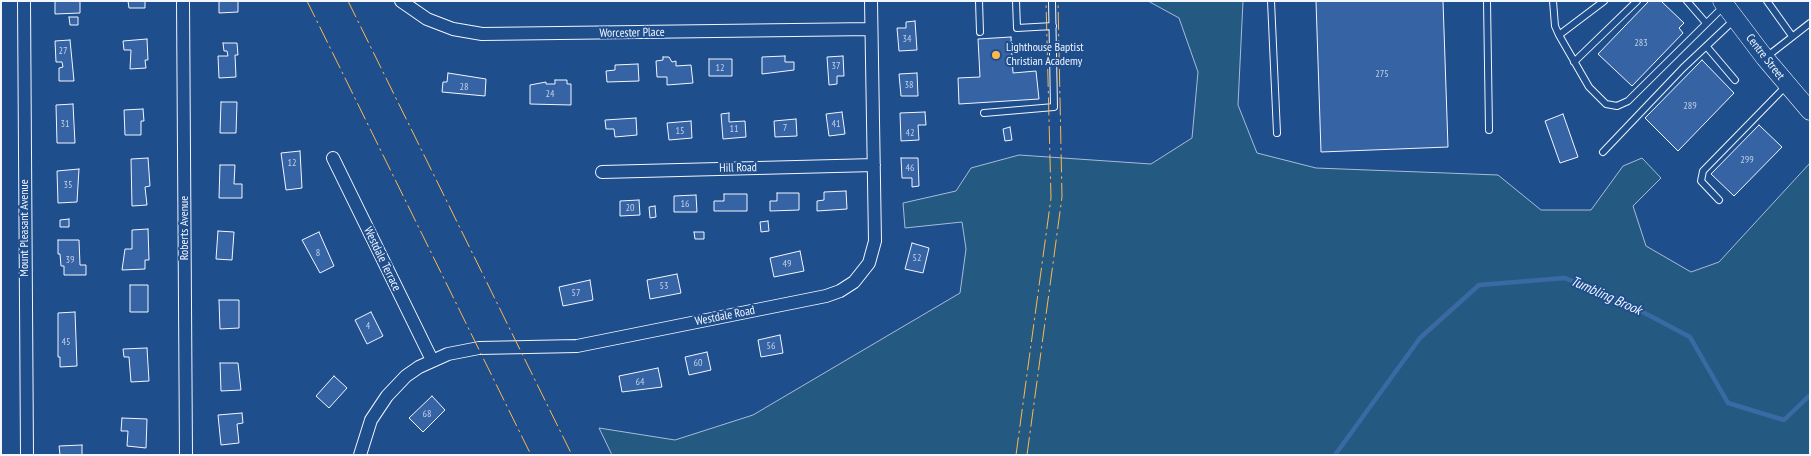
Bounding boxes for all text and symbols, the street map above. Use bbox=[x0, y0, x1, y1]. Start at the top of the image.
street label: Worcester Place bbox=[599, 25, 665, 41]
street label: Centre Street bbox=[1743, 31, 1787, 83]
house number: 34 bbox=[903, 33, 911, 45]
house number: 283 bbox=[1634, 37, 1648, 49]
place label: Lighthouse Baptist Christian Academy bbox=[1006, 41, 1084, 69]
house number: 27 bbox=[59, 45, 67, 57]
marker: Lighthouse Baptist Christian Academy bbox=[990, 49, 1002, 61]
house number: 37 bbox=[832, 60, 840, 72]
house number: 12 bbox=[716, 62, 724, 74]
house number: 275 bbox=[1375, 68, 1389, 80]
house number: 38 bbox=[905, 79, 913, 91]
house number: 28 bbox=[460, 81, 468, 93]
house number: 24 bbox=[546, 88, 554, 100]
house number: 289 bbox=[1683, 100, 1697, 112]
house number: 31 bbox=[61, 118, 69, 130]
house number: 41 bbox=[832, 118, 840, 130]
house number: 7 bbox=[783, 122, 787, 134]
house number: 11 bbox=[730, 123, 738, 135]
house number: 15 bbox=[676, 125, 684, 137]
house number: 42 bbox=[906, 127, 914, 139]
house number: 299 bbox=[1740, 154, 1754, 166]
house number: 12 bbox=[288, 157, 296, 169]
street label: Hill Road bbox=[719, 160, 757, 176]
house number: 46 bbox=[906, 162, 914, 174]
street label: Mount Pleasant Avenue bbox=[18, 179, 32, 277]
house number: 35 bbox=[64, 179, 72, 191]
street label: Roberts Avenue bbox=[178, 196, 192, 260]
house number: 16 bbox=[681, 198, 689, 210]
house number: 20 bbox=[626, 202, 634, 214]
street label: Westdale Terrace bbox=[360, 225, 404, 293]
house number: 8 bbox=[316, 247, 320, 259]
house number: 52 bbox=[913, 252, 921, 264]
house number: 39 bbox=[66, 254, 74, 266]
house number: 49 bbox=[783, 258, 791, 270]
water label: Tumbling Brook bbox=[1568, 273, 1644, 319]
house number: 53 bbox=[660, 280, 668, 292]
house number: 57 bbox=[572, 287, 580, 299]
street label: Westdale Road bbox=[694, 303, 756, 329]
house number: 4 bbox=[366, 320, 370, 332]
house number: 45 bbox=[62, 336, 70, 348]
house number: 56 bbox=[767, 340, 775, 352]
house number: 60 bbox=[694, 357, 702, 369]
house number: 64 bbox=[636, 376, 644, 388]
house number: 68 bbox=[423, 408, 431, 420]

